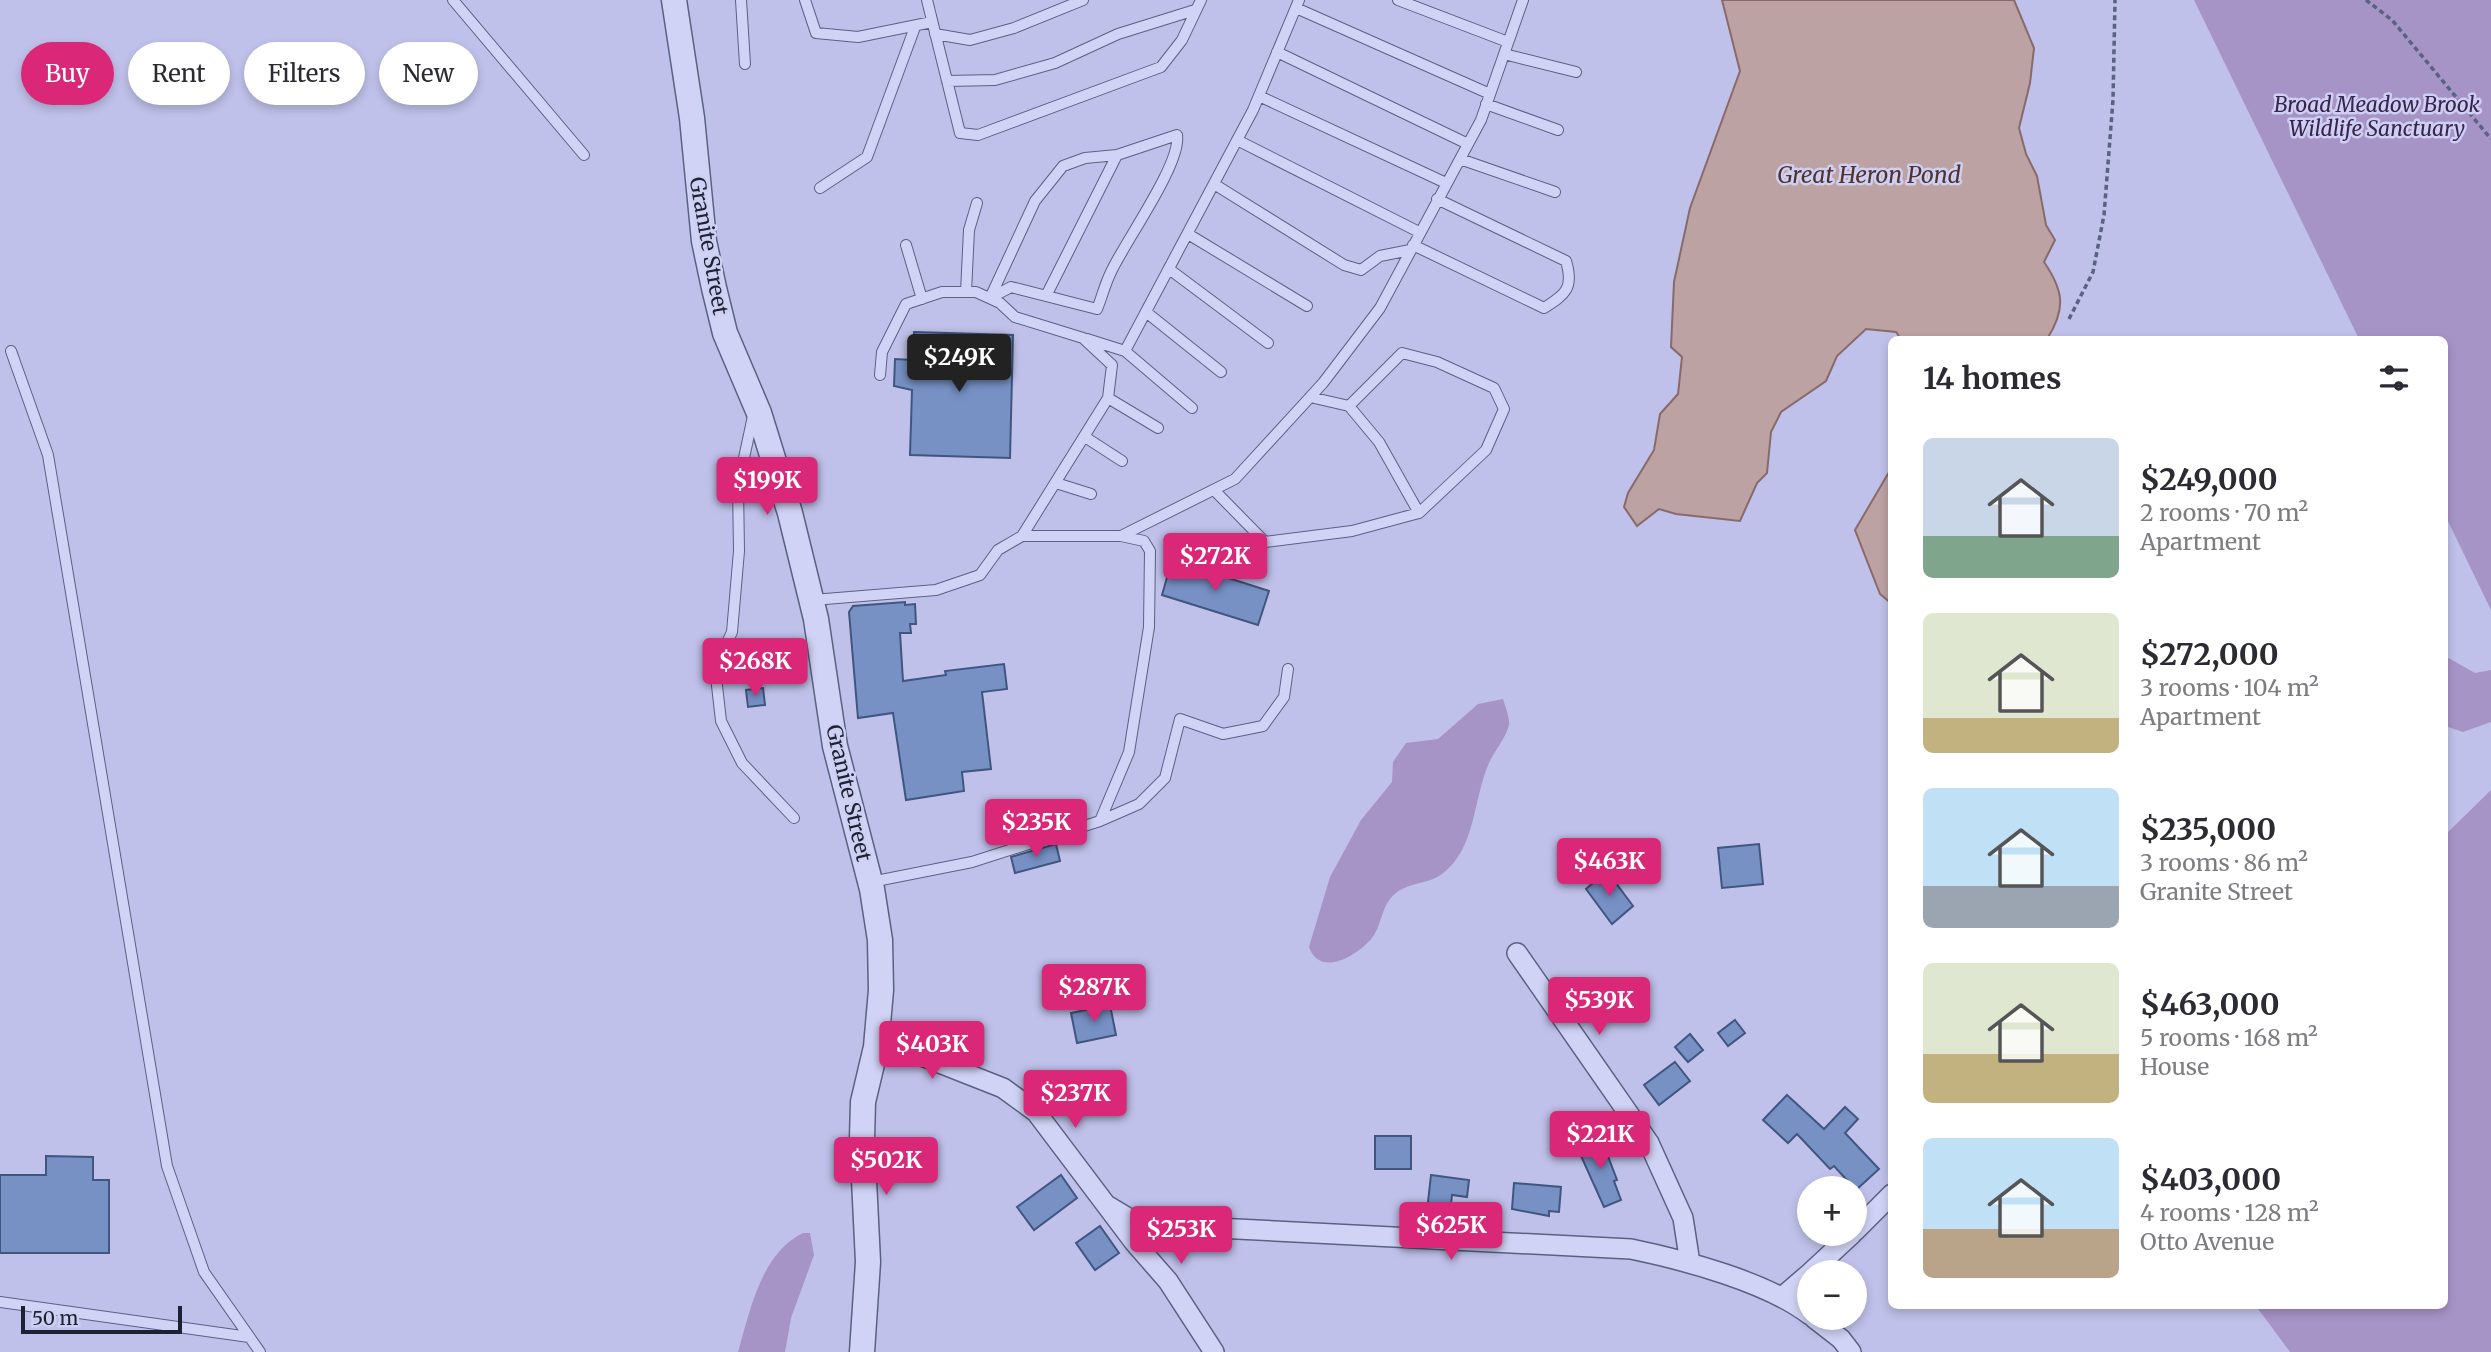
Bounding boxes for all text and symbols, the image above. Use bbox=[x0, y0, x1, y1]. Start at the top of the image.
chip: Buy bbox=[21, 42, 114, 105]
chip: Rent bbox=[128, 42, 230, 105]
chip: Filters bbox=[244, 42, 365, 105]
chip: New bbox=[379, 42, 478, 105]
park label: Broad Meadow Brook Wildlife Sanctuary bbox=[2274, 91, 2481, 142]
water label: Great Heron Pond bbox=[1777, 160, 1961, 189]
street label: Granite Street bbox=[684, 175, 734, 317]
pin: $249K bbox=[910, 334, 1008, 394]
text: $249K bbox=[923, 342, 995, 371]
text: 14 homes bbox=[1923, 359, 2061, 397]
icon: filters bbox=[2375, 359, 2413, 397]
pin: $199K bbox=[718, 458, 816, 517]
text: $249,000 bbox=[2140, 460, 2278, 498]
text: $199K bbox=[733, 465, 801, 494]
icon: home bbox=[1979, 466, 2063, 550]
text: 2 rooms · 70 m² bbox=[2140, 498, 2308, 527]
text: Apartment bbox=[2140, 527, 2261, 556]
pin: $272K bbox=[1166, 534, 1264, 593]
text: $272K bbox=[1179, 541, 1251, 570]
text: $272,000 bbox=[2140, 635, 2279, 673]
pin: $268K bbox=[706, 638, 804, 698]
icon: home bbox=[1979, 641, 2063, 725]
text: $268K bbox=[719, 646, 791, 675]
text: 3 rooms · 104 m² bbox=[2140, 673, 2319, 702]
text: Apartment bbox=[2140, 702, 2261, 731]
street label: Granite Street bbox=[820, 722, 878, 864]
pin: $235K bbox=[987, 800, 1085, 859]
text: $235K bbox=[1001, 807, 1071, 836]
text: $235,000 bbox=[2140, 810, 2276, 848]
icon: home bbox=[1979, 816, 2063, 900]
pin: $463K bbox=[1560, 838, 1658, 898]
text: $463K bbox=[1573, 846, 1645, 875]
text: 3 rooms · 86 m² bbox=[2140, 848, 2308, 877]
text: Granite Street bbox=[2140, 877, 2293, 906]
pin: $287K bbox=[1045, 964, 1143, 1024]
text: $287K bbox=[1058, 972, 1130, 1001]
pin: $539K bbox=[1550, 978, 1648, 1037]
text: $539K bbox=[1564, 985, 1634, 1014]
text: $463,000 bbox=[2140, 985, 2280, 1023]
icon: home bbox=[1979, 991, 2063, 1075]
pin: $403K bbox=[883, 1021, 981, 1081]
text: 5 rooms · 168 m² bbox=[2140, 1023, 2318, 1052]
text: $403K bbox=[895, 1029, 969, 1058]
text: House bbox=[2140, 1052, 2209, 1081]
pin: $237K bbox=[1026, 1070, 1124, 1130]
text: $237K bbox=[1040, 1078, 1110, 1107]
pin: $221K bbox=[1551, 1112, 1649, 1171]
text: $221K bbox=[1566, 1119, 1634, 1148]
pin: $502K bbox=[837, 1138, 935, 1197]
text: $502K bbox=[850, 1145, 922, 1174]
text: $403,000 bbox=[2140, 1160, 2281, 1198]
icon: home bbox=[1979, 1166, 2063, 1250]
map controls bbox=[1797, 1176, 1867, 1330]
button: + bbox=[1797, 1176, 1867, 1246]
text: 4 rooms · 128 m² bbox=[2140, 1198, 2319, 1227]
pin: $625K bbox=[1402, 1202, 1500, 1262]
pin: $253K bbox=[1132, 1206, 1230, 1266]
text: $625K bbox=[1415, 1210, 1487, 1239]
text: $253K bbox=[1146, 1214, 1216, 1243]
text: Otto Avenue bbox=[2140, 1227, 2274, 1256]
button: − bbox=[1797, 1260, 1867, 1330]
scale bar bbox=[21, 1303, 182, 1335]
text: 50 m bbox=[32, 1306, 78, 1330]

